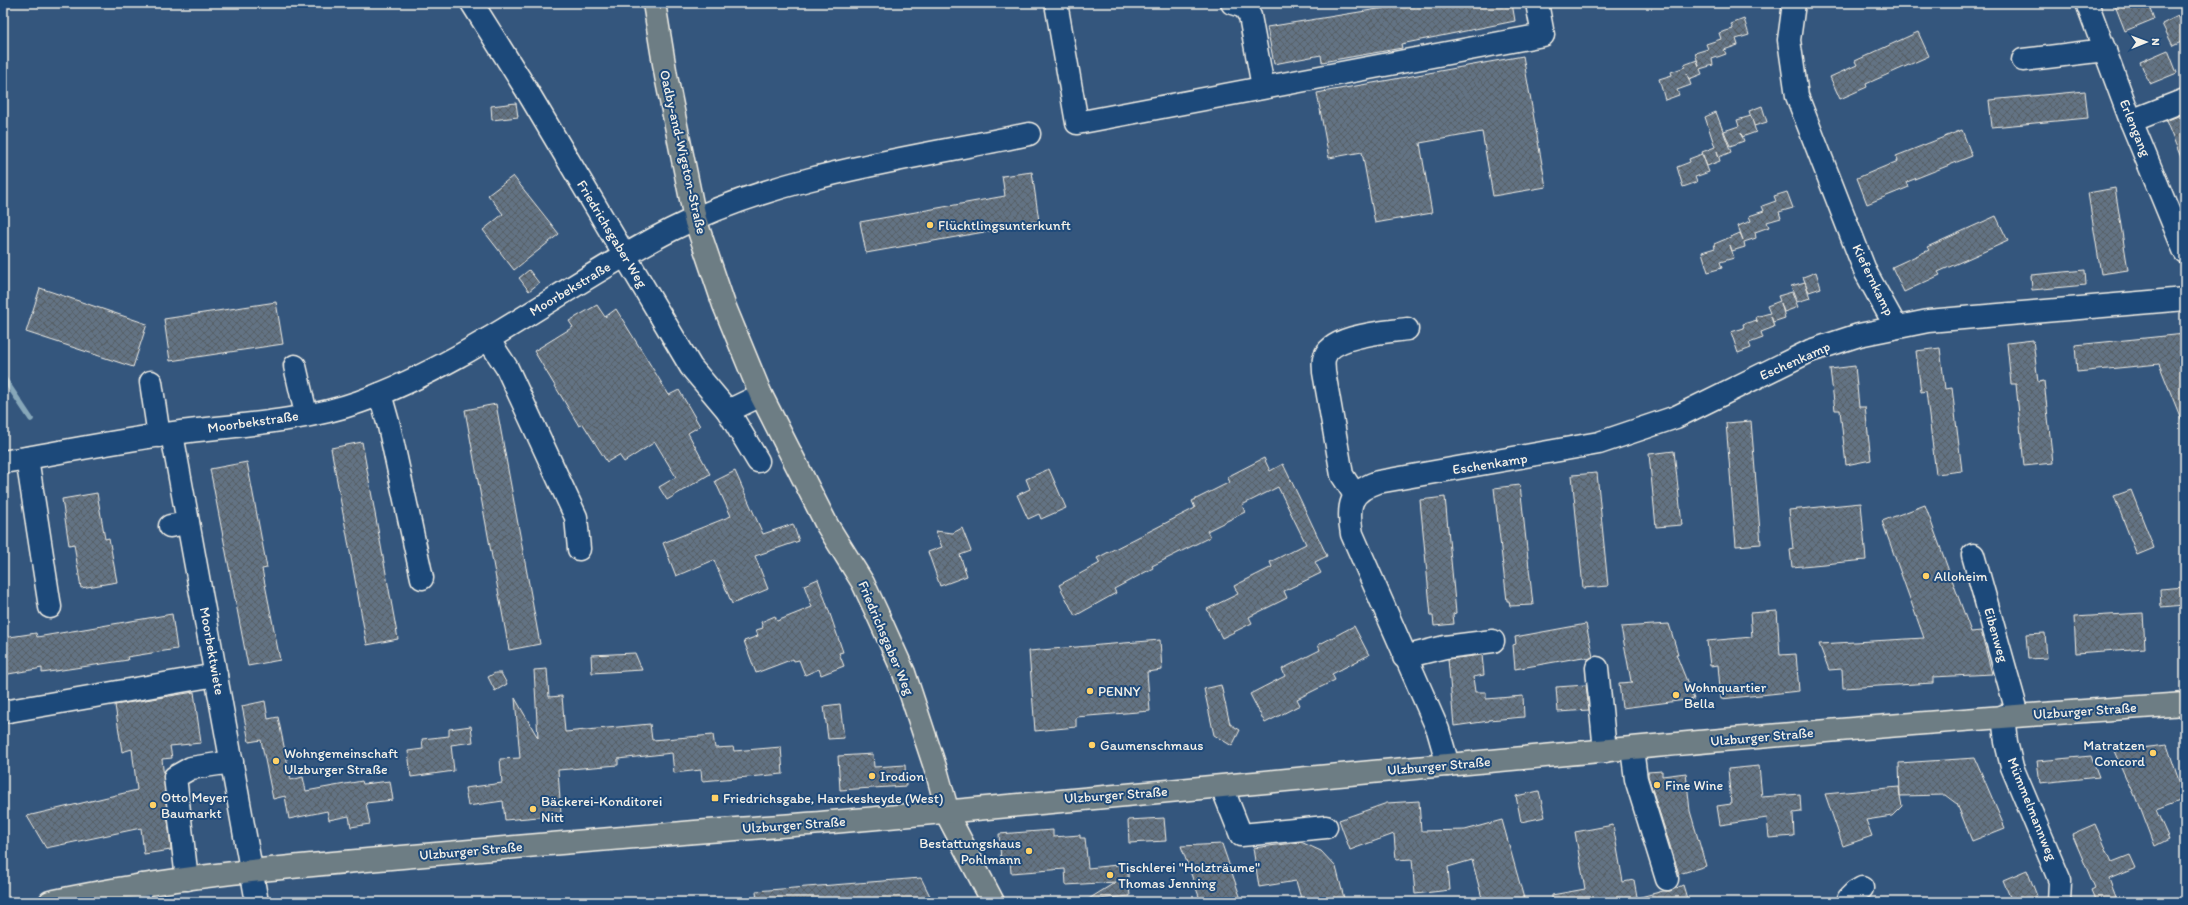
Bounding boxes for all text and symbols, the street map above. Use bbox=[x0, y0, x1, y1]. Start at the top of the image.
north arrow bbox=[2126, 22, 2166, 62]
text: N bbox=[2149, 38, 2162, 46]
street label: Oadby-and-Wigston-Straße bbox=[656, 68, 710, 236]
street label: Erlengang bbox=[2116, 97, 2155, 160]
street label: Friedrichsgaber Weg bbox=[573, 177, 651, 292]
place label: Flüchtlingsunterkunft bbox=[938, 217, 1071, 234]
marker: Flüchtlingsunterkunft bbox=[925, 220, 935, 230]
street label: Kiefernkamp bbox=[1848, 241, 1898, 319]
street label: Moorbekstraße bbox=[526, 258, 614, 320]
street label: Eschenkamp bbox=[1757, 338, 1833, 384]
street label: Moorbekstraße bbox=[206, 407, 300, 437]
street label: Eschenkamp bbox=[1451, 450, 1529, 478]
place label: Alloheim bbox=[1934, 568, 1988, 585]
marker: Alloheim bbox=[1921, 571, 1931, 581]
street label: Friedrichsgaber Weg bbox=[854, 578, 918, 698]
street label: Moorbektwiete bbox=[196, 606, 228, 697]
street label: Eibenweg bbox=[1980, 606, 2012, 665]
place label: Wohnquartier Bella bbox=[1684, 679, 1767, 712]
place label: PENNY bbox=[1098, 683, 1141, 700]
marker: PENNY bbox=[1085, 686, 1095, 696]
marker: Wohnquartier Bella bbox=[1671, 690, 1681, 700]
street label: Ulzburger Straße bbox=[2033, 699, 2138, 723]
street label: Ulzburger Straße bbox=[1710, 724, 1815, 750]
place label: Gaumenschmaus bbox=[1100, 737, 1204, 754]
place label: Matratzen Concord bbox=[2083, 737, 2146, 770]
marker: Gaumenschmaus bbox=[1087, 740, 1097, 750]
place label: Wohngemeinschaft Ulzburger Straße bbox=[284, 745, 398, 778]
marker: Matratzen Concord bbox=[2148, 748, 2158, 758]
street label: Ulzburger Straße bbox=[1387, 753, 1492, 779]
street label: Mümmelmannweg bbox=[2004, 755, 2061, 864]
marker: Wohngemeinschaft Ulzburger Straße bbox=[271, 756, 281, 766]
place label: Irodion bbox=[880, 768, 924, 785]
marker: Irodion bbox=[867, 771, 877, 781]
place label: Fine Wine bbox=[1665, 777, 1723, 794]
marker: Fine Wine bbox=[1652, 780, 1662, 790]
street label: Ulzburger Straße bbox=[1064, 783, 1169, 807]
place label: Otto Meyer Baumarkt bbox=[161, 789, 228, 822]
place label: Friedrichsgabe, Harckesheyde (West) bbox=[723, 790, 944, 807]
place label: Bäckerei-Konditorei Nitt bbox=[541, 793, 662, 826]
marker: Friedrichsgabe, Harckesheyde (West) bbox=[710, 793, 720, 803]
marker: Otto Meyer Baumarkt bbox=[148, 800, 158, 810]
marker: Bäckerei-Konditorei Nitt bbox=[528, 804, 538, 814]
street label: Ulzburger Straße bbox=[742, 813, 847, 837]
place label: Bestattungshaus Pohlmann bbox=[919, 835, 1022, 868]
street label: Ulzburger Straße bbox=[419, 838, 524, 864]
marker: Bestattungshaus Pohlmann bbox=[1024, 846, 1034, 856]
place label: Tischlerei "Holzträume" Thomas Jenning bbox=[1118, 859, 1260, 892]
marker: Tischlerei "Holzträume" Thomas Jenning bbox=[1105, 870, 1115, 880]

